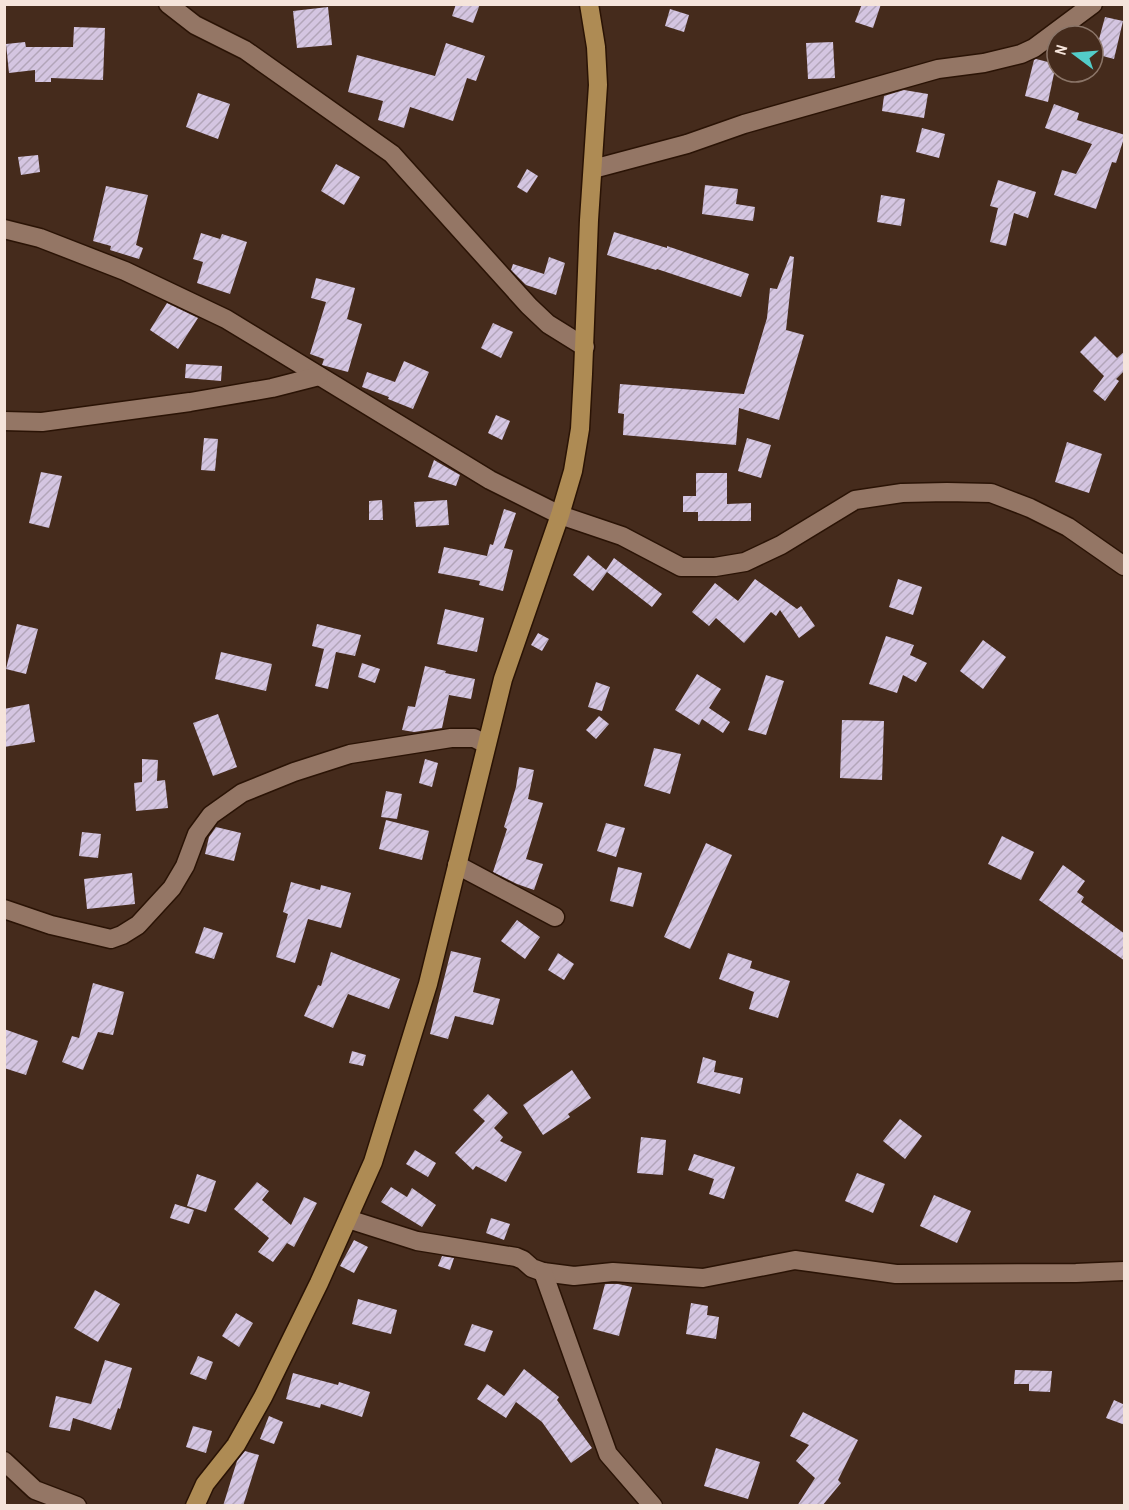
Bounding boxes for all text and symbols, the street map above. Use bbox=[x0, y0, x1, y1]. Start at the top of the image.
north arrow bbox=[1045, 24, 1105, 84]
text: N bbox=[1049, 42, 1072, 57]

